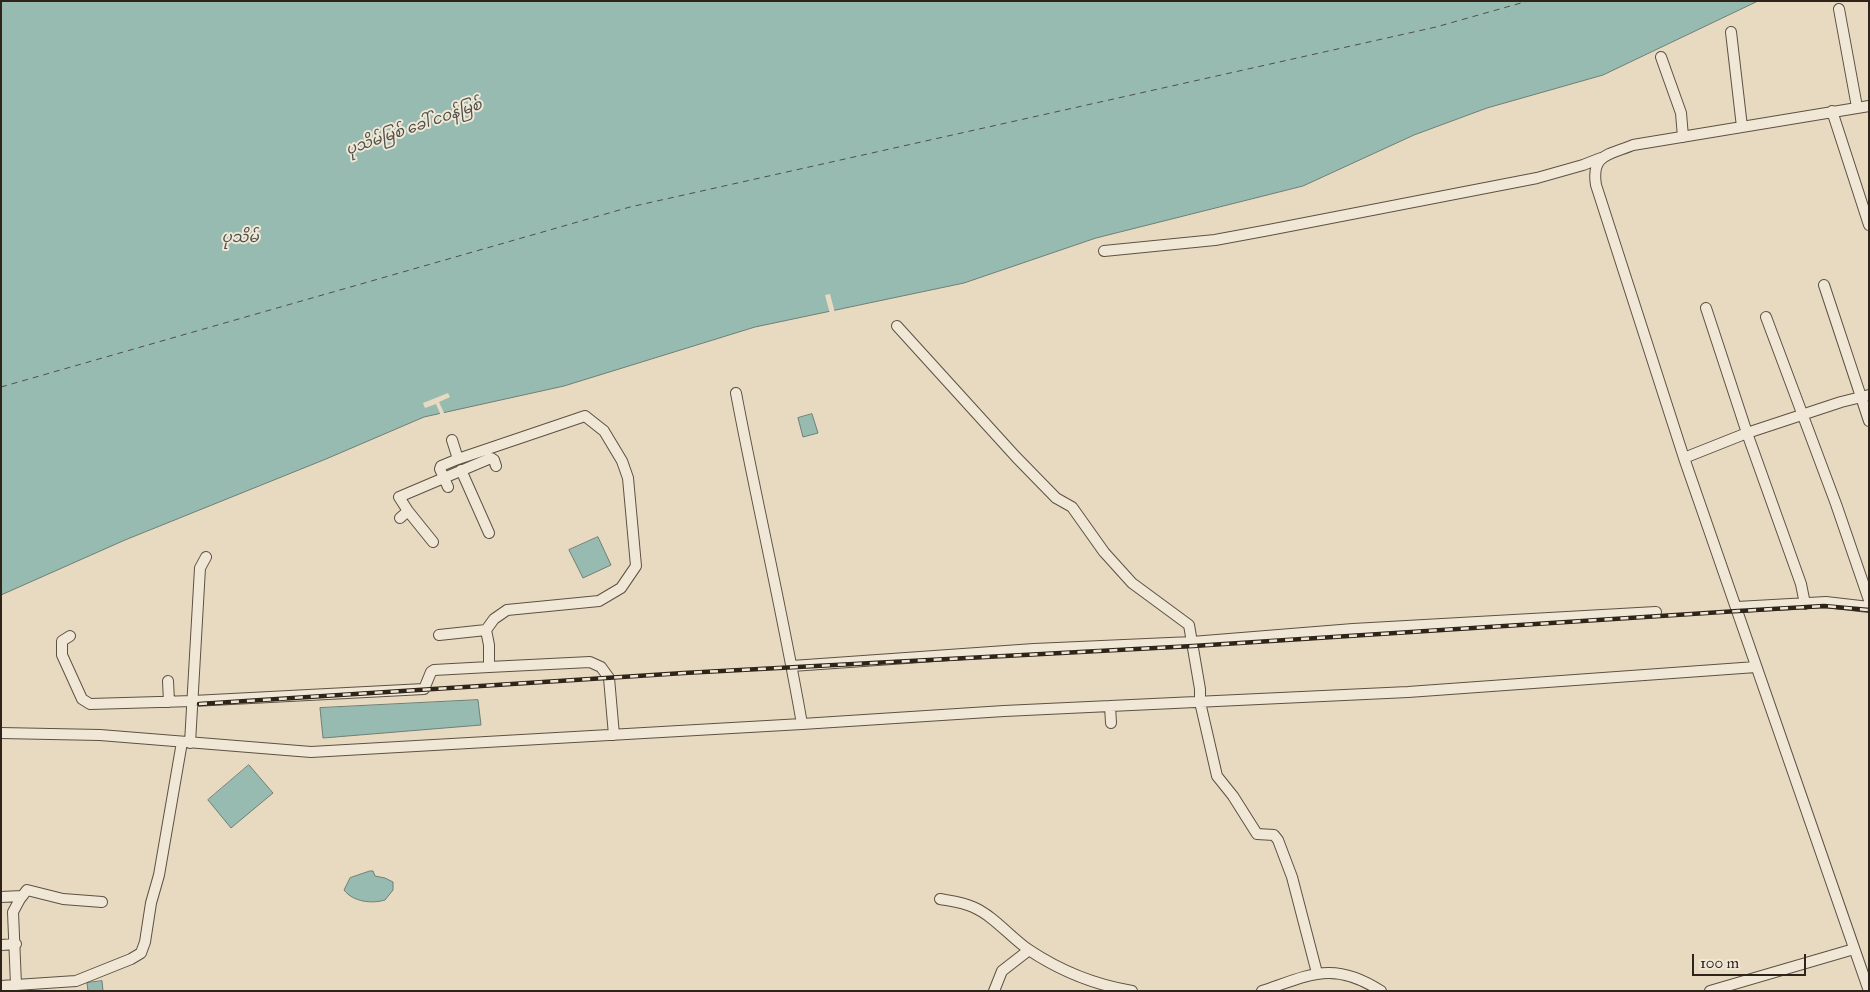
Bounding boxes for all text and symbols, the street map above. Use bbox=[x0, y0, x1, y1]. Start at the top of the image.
water label: ပုသိမ်မြစ် ခေါ် ငဝန်မြစ် bbox=[343, 96, 485, 160]
water label: ပုသိမ် bbox=[221, 229, 259, 247]
scale bar bbox=[1695, 944, 1809, 976]
text: 100 m bbox=[1700, 954, 1739, 972]

